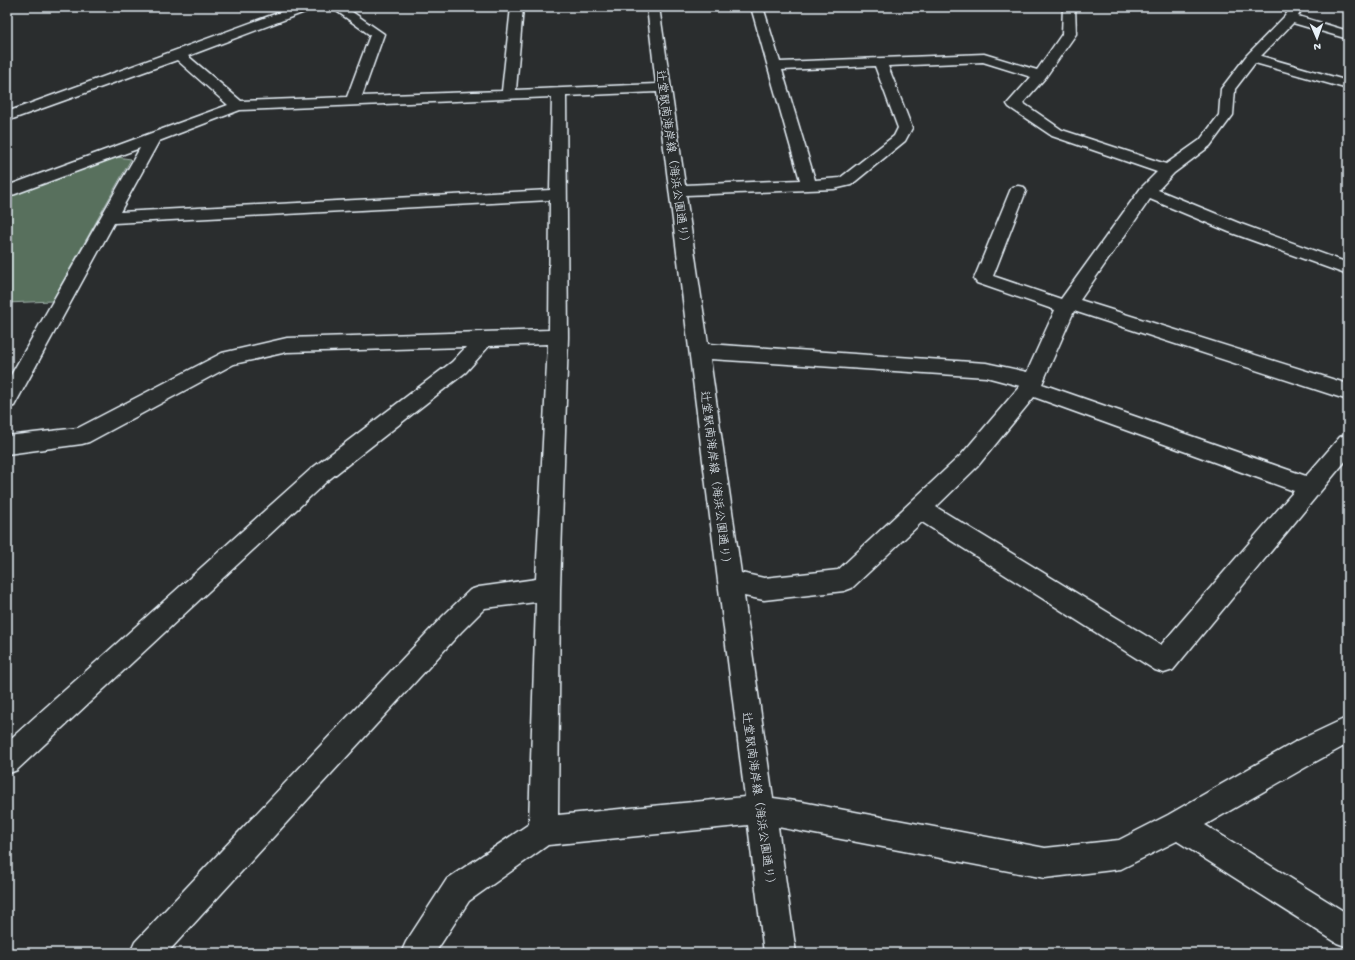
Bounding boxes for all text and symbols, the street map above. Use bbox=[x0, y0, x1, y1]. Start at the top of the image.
north arrow bbox=[1297, 18, 1337, 58]
text: N bbox=[1313, 40, 1321, 52]
street label: 辻堂駅南海岸線（海浜公園通り） bbox=[652, 69, 691, 249]
street label: 辻堂駅南海岸線（海浜公園通り） bbox=[696, 390, 733, 570]
street label: 辻堂駅南海岸線（海浜公園通り） bbox=[738, 711, 777, 891]

